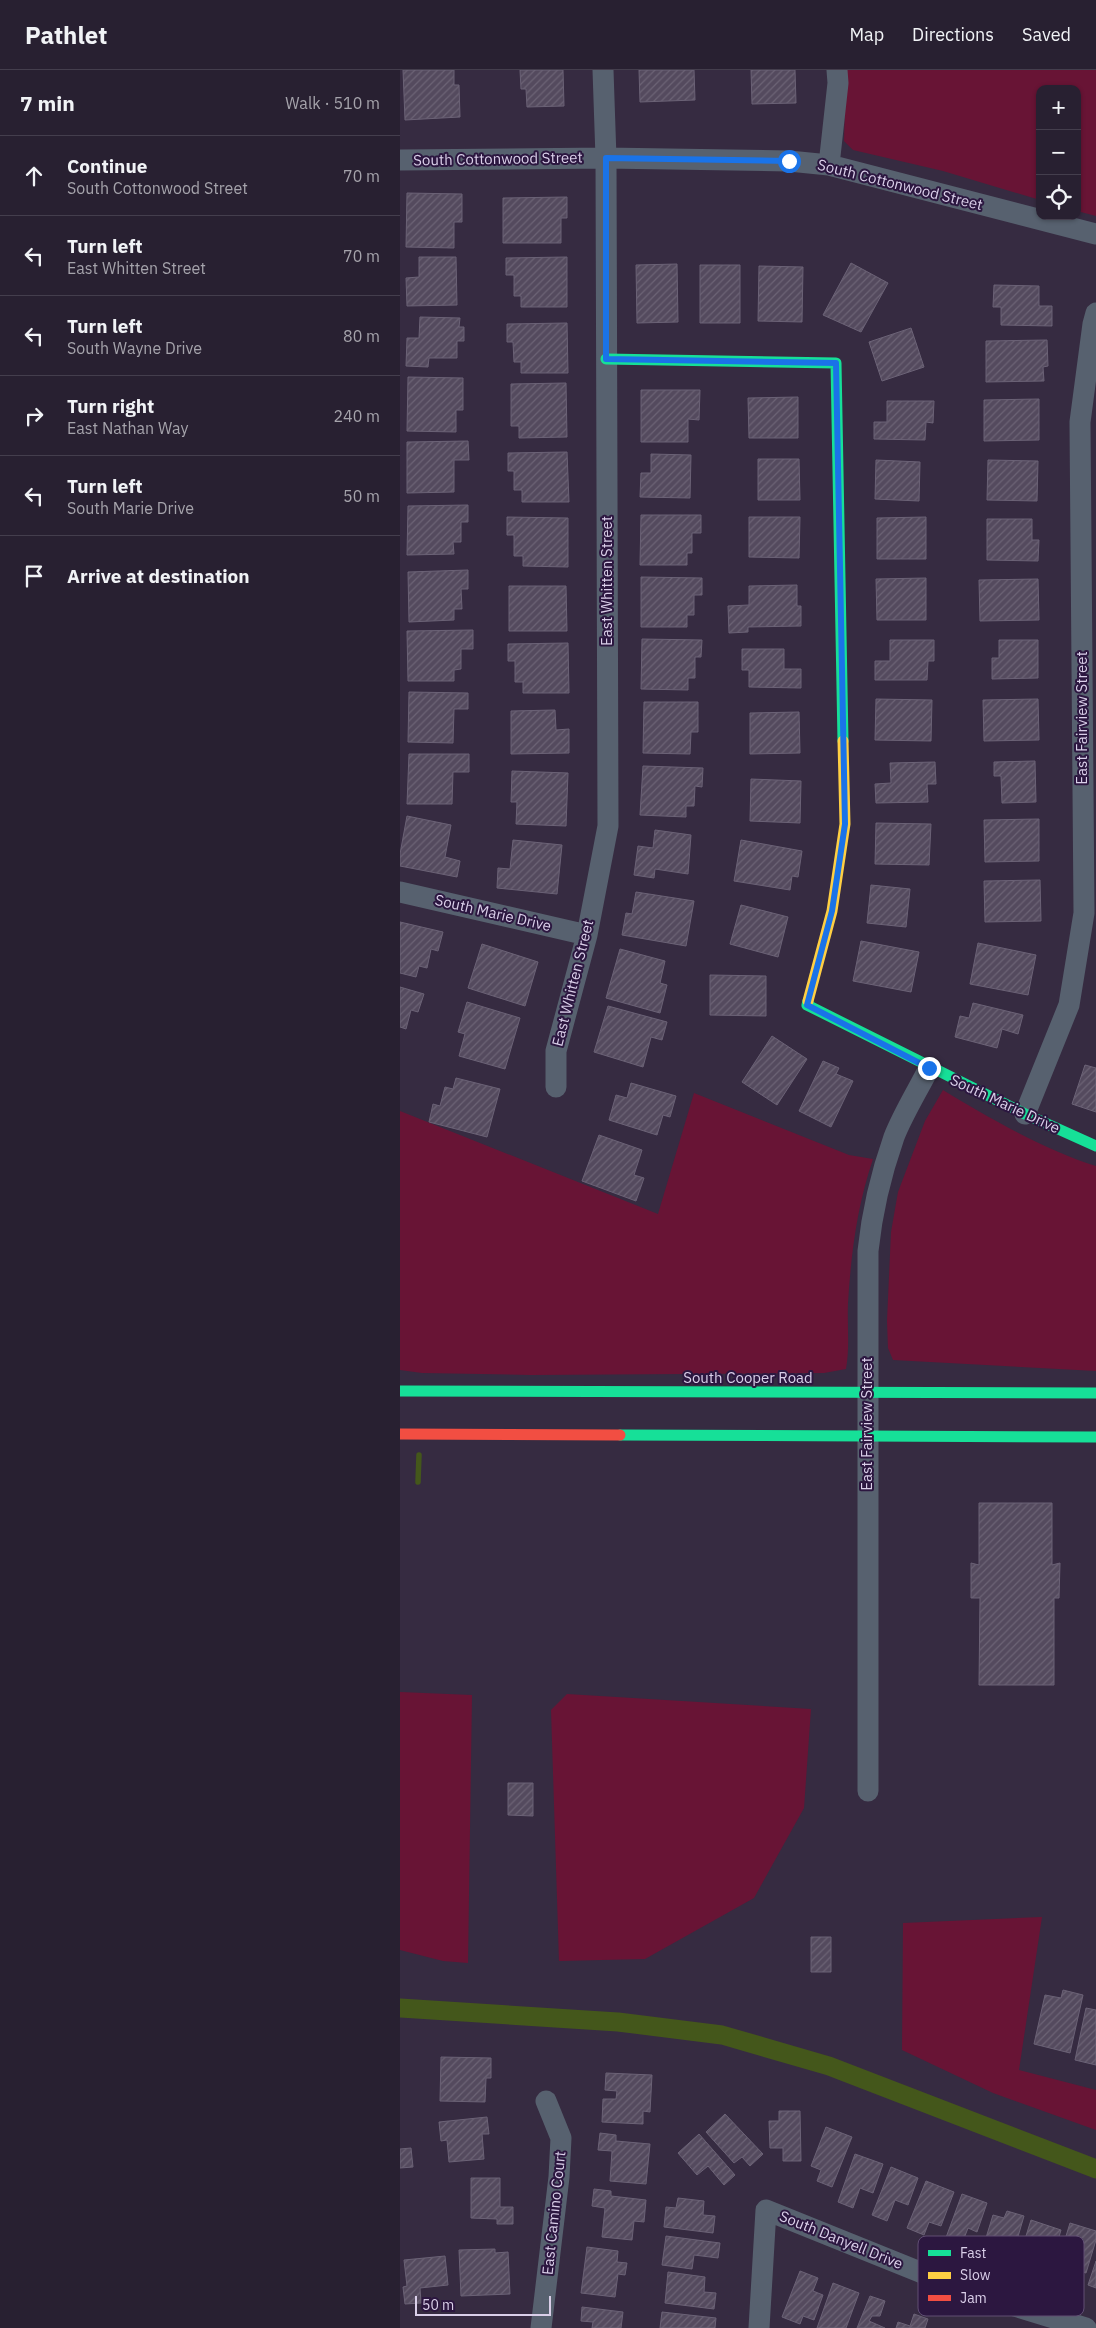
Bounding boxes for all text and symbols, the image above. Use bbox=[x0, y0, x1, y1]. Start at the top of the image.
text: Pathlet bbox=[25, 19, 107, 51]
text: Map bbox=[849, 23, 884, 46]
text: Directions bbox=[912, 23, 994, 46]
text: Saved bbox=[1022, 23, 1071, 46]
map controls bbox=[1036, 85, 1081, 220]
button: + bbox=[1036, 85, 1081, 130]
text: 7 min bbox=[20, 89, 75, 117]
text: Walk · 510 m bbox=[285, 93, 380, 113]
button: − bbox=[1036, 130, 1081, 175]
street label: South Cottonwood Street bbox=[413, 148, 583, 169]
route start bbox=[778, 150, 801, 173]
text: Continue bbox=[67, 154, 147, 178]
street label: South Cottonwood Street bbox=[816, 155, 985, 214]
icon: ahead bbox=[20, 162, 48, 190]
text: 70 m bbox=[343, 166, 380, 186]
button: locate bbox=[1036, 175, 1081, 220]
text: South Cottonwood Street bbox=[67, 178, 248, 198]
text: Turn left bbox=[67, 234, 143, 258]
icon: left bbox=[20, 242, 48, 270]
text: 70 m bbox=[343, 246, 380, 266]
text: East Whitten Street bbox=[67, 258, 206, 278]
text: Turn left bbox=[67, 314, 143, 338]
icon: left bbox=[20, 322, 48, 350]
text: 80 m bbox=[343, 326, 380, 346]
text: South Wayne Drive bbox=[67, 338, 202, 358]
text: Turn right bbox=[67, 394, 154, 418]
icon: right bbox=[20, 402, 48, 430]
text: 240 m bbox=[333, 406, 380, 426]
text: East Nathan Way bbox=[67, 418, 188, 438]
text: Turn left bbox=[67, 474, 143, 498]
icon: left bbox=[20, 482, 48, 510]
text: 50 m bbox=[343, 486, 380, 506]
text: South Marie Drive bbox=[67, 498, 194, 518]
street label: East Whitten Street bbox=[597, 516, 616, 646]
icon: arrive bbox=[20, 562, 48, 590]
text: Arrive at destination bbox=[67, 564, 250, 588]
street label: East Fairview Street bbox=[1072, 651, 1091, 785]
street label: South Marie Drive bbox=[433, 890, 553, 935]
street label: East Whitten Street bbox=[548, 917, 597, 1048]
route end bbox=[918, 1057, 941, 1080]
street label: South Marie Drive bbox=[947, 1070, 1063, 1137]
street label: East Fairview Street bbox=[857, 1357, 876, 1491]
street label: South Cooper Road bbox=[683, 1368, 813, 1387]
street label: East Camino Court bbox=[538, 2150, 569, 2276]
street label: South Danyell Drive bbox=[777, 2206, 906, 2273]
legend bbox=[918, 2236, 1084, 2316]
text: Fast bbox=[960, 2244, 986, 2262]
text: Slow bbox=[960, 2266, 991, 2284]
text: Jam bbox=[960, 2289, 987, 2307]
scale bar bbox=[415, 2293, 551, 2316]
text: 50 m bbox=[422, 2296, 454, 2314]

